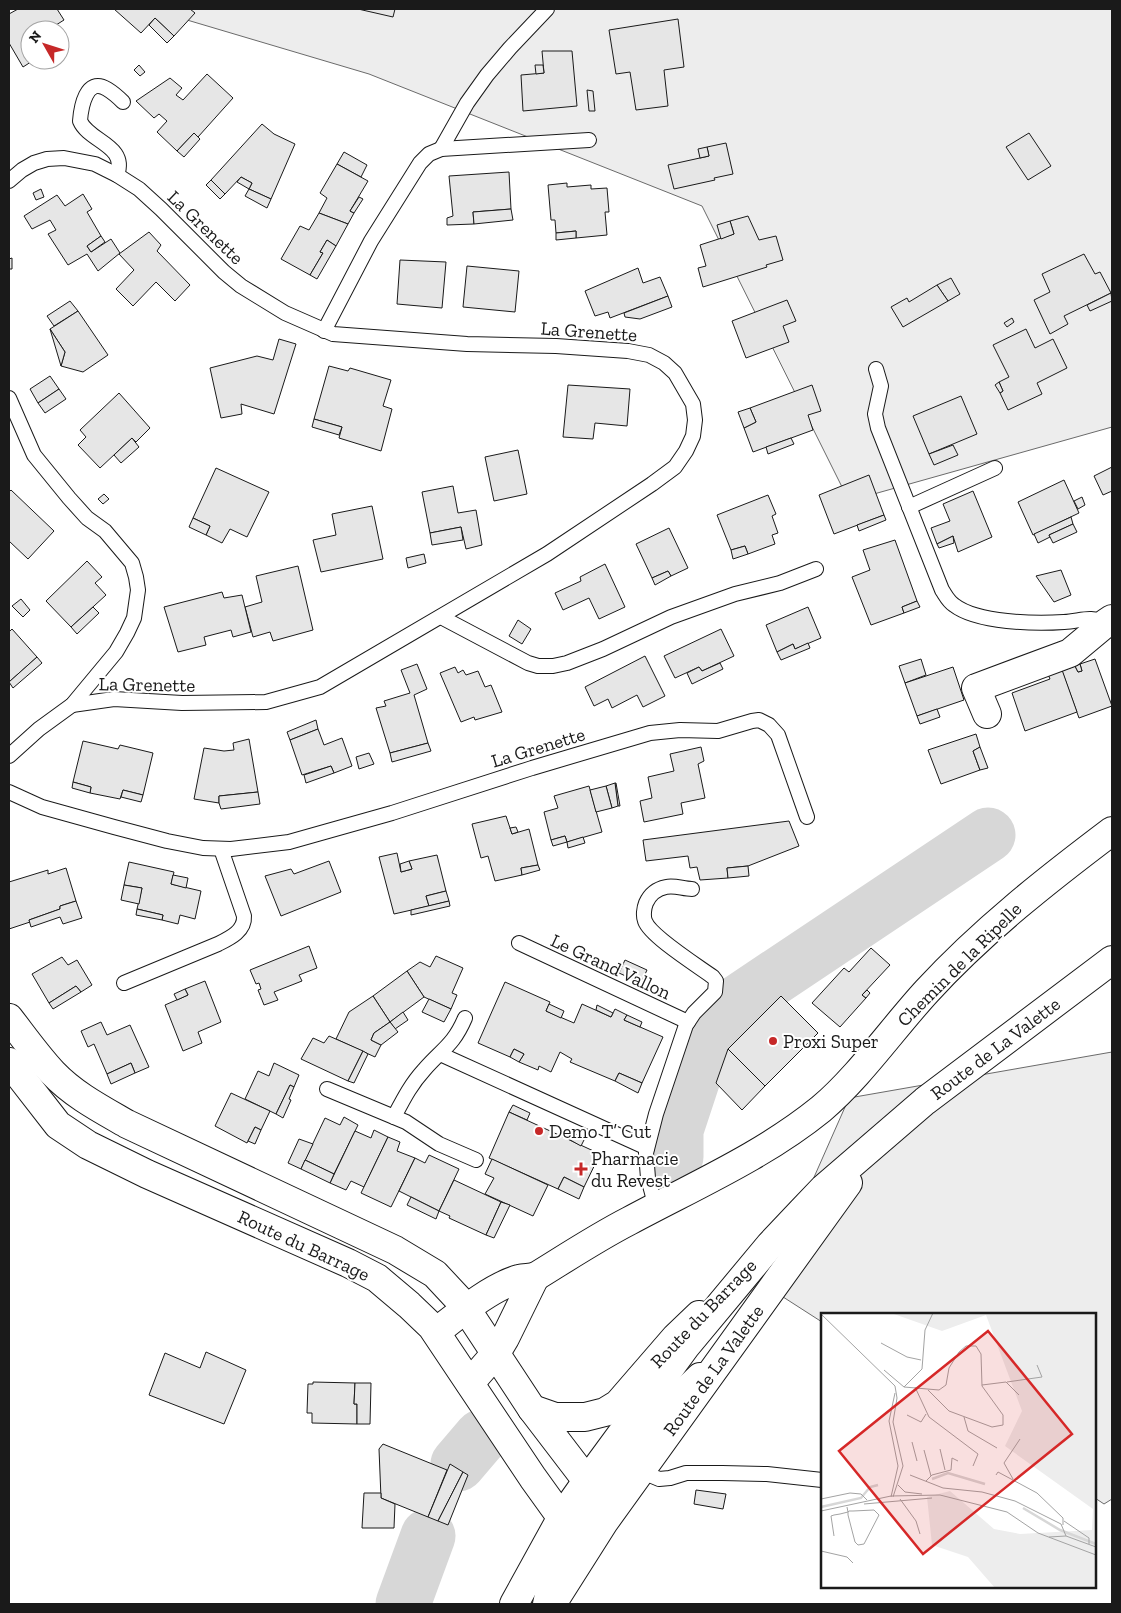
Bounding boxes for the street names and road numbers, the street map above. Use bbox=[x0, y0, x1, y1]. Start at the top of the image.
street label: La Grenette bbox=[163, 185, 248, 269]
street label: La Grenette bbox=[540, 317, 638, 346]
street label: La Grenette bbox=[98, 672, 196, 697]
street label: La Grenette bbox=[489, 722, 588, 773]
street label: Chemin de la Ripelle bbox=[892, 897, 1026, 1031]
street label: Le Grand Vallon bbox=[547, 929, 675, 1004]
street label: Route de La Valette bbox=[926, 992, 1065, 1105]
street label: Route du Barrage bbox=[234, 1205, 373, 1286]
street label: Route du Barrage bbox=[646, 1254, 761, 1373]
street label: Route de La Valette bbox=[658, 1300, 769, 1440]

